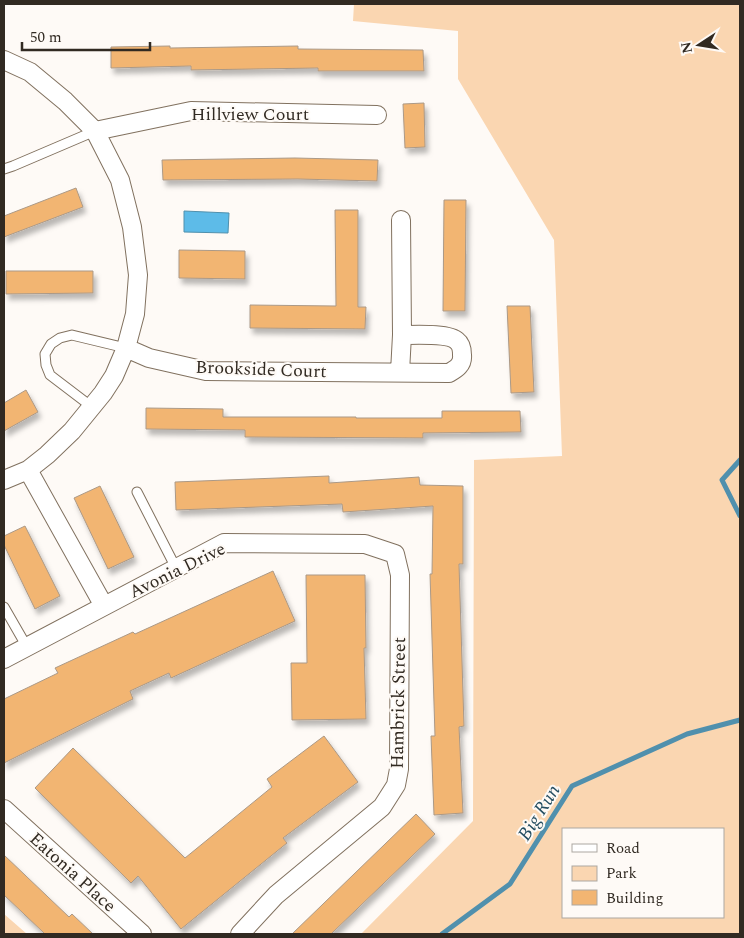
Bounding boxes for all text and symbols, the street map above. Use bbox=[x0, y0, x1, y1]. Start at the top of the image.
scale bar bbox=[22, 20, 150, 52]
north arrow bbox=[674, 20, 724, 70]
text: 50 m bbox=[30, 26, 62, 49]
text: N bbox=[675, 40, 698, 55]
street label: Hillview Court bbox=[191, 101, 309, 128]
street label: Brookside Court bbox=[195, 354, 327, 385]
street label: Avonia Drive bbox=[124, 535, 230, 605]
street label: Hambrick Street bbox=[384, 637, 413, 769]
water label: Big Run bbox=[511, 779, 568, 847]
street label: Eatonia Place bbox=[23, 826, 122, 919]
legend bbox=[562, 828, 724, 918]
text: Road bbox=[606, 837, 640, 860]
text: Park bbox=[606, 862, 637, 885]
text: Building bbox=[606, 887, 663, 910]

